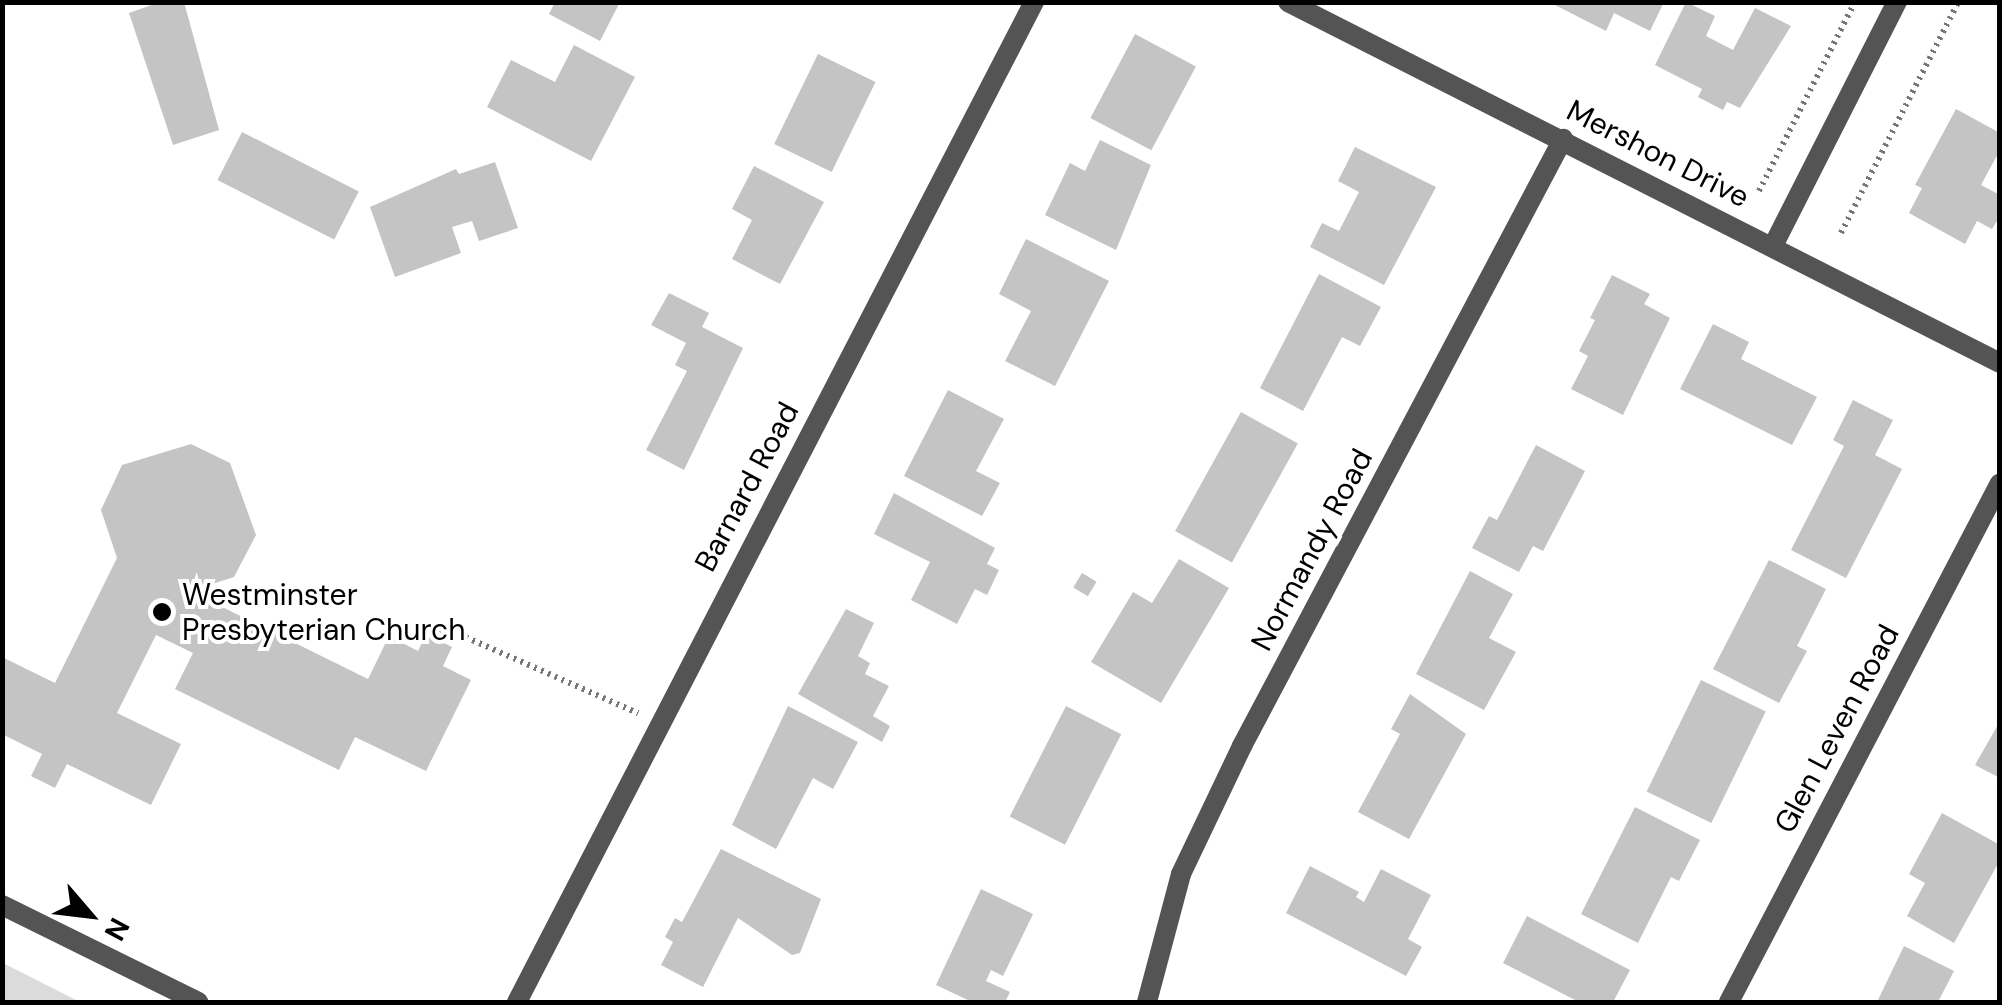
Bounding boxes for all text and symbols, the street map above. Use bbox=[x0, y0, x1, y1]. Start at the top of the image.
street label: Mershon Drive bbox=[1561, 93, 1755, 215]
street label: Barnard Road bbox=[687, 396, 807, 578]
street label: Normandy Road bbox=[1244, 443, 1380, 657]
place label: Westminster Presbyterian Church bbox=[182, 577, 465, 648]
marker: Westminster Presbyterian Church bbox=[151, 601, 173, 623]
street label: Glen Leven Road bbox=[1767, 619, 1907, 839]
north arrow bbox=[40, 865, 140, 965]
text: N bbox=[96, 912, 138, 947]

